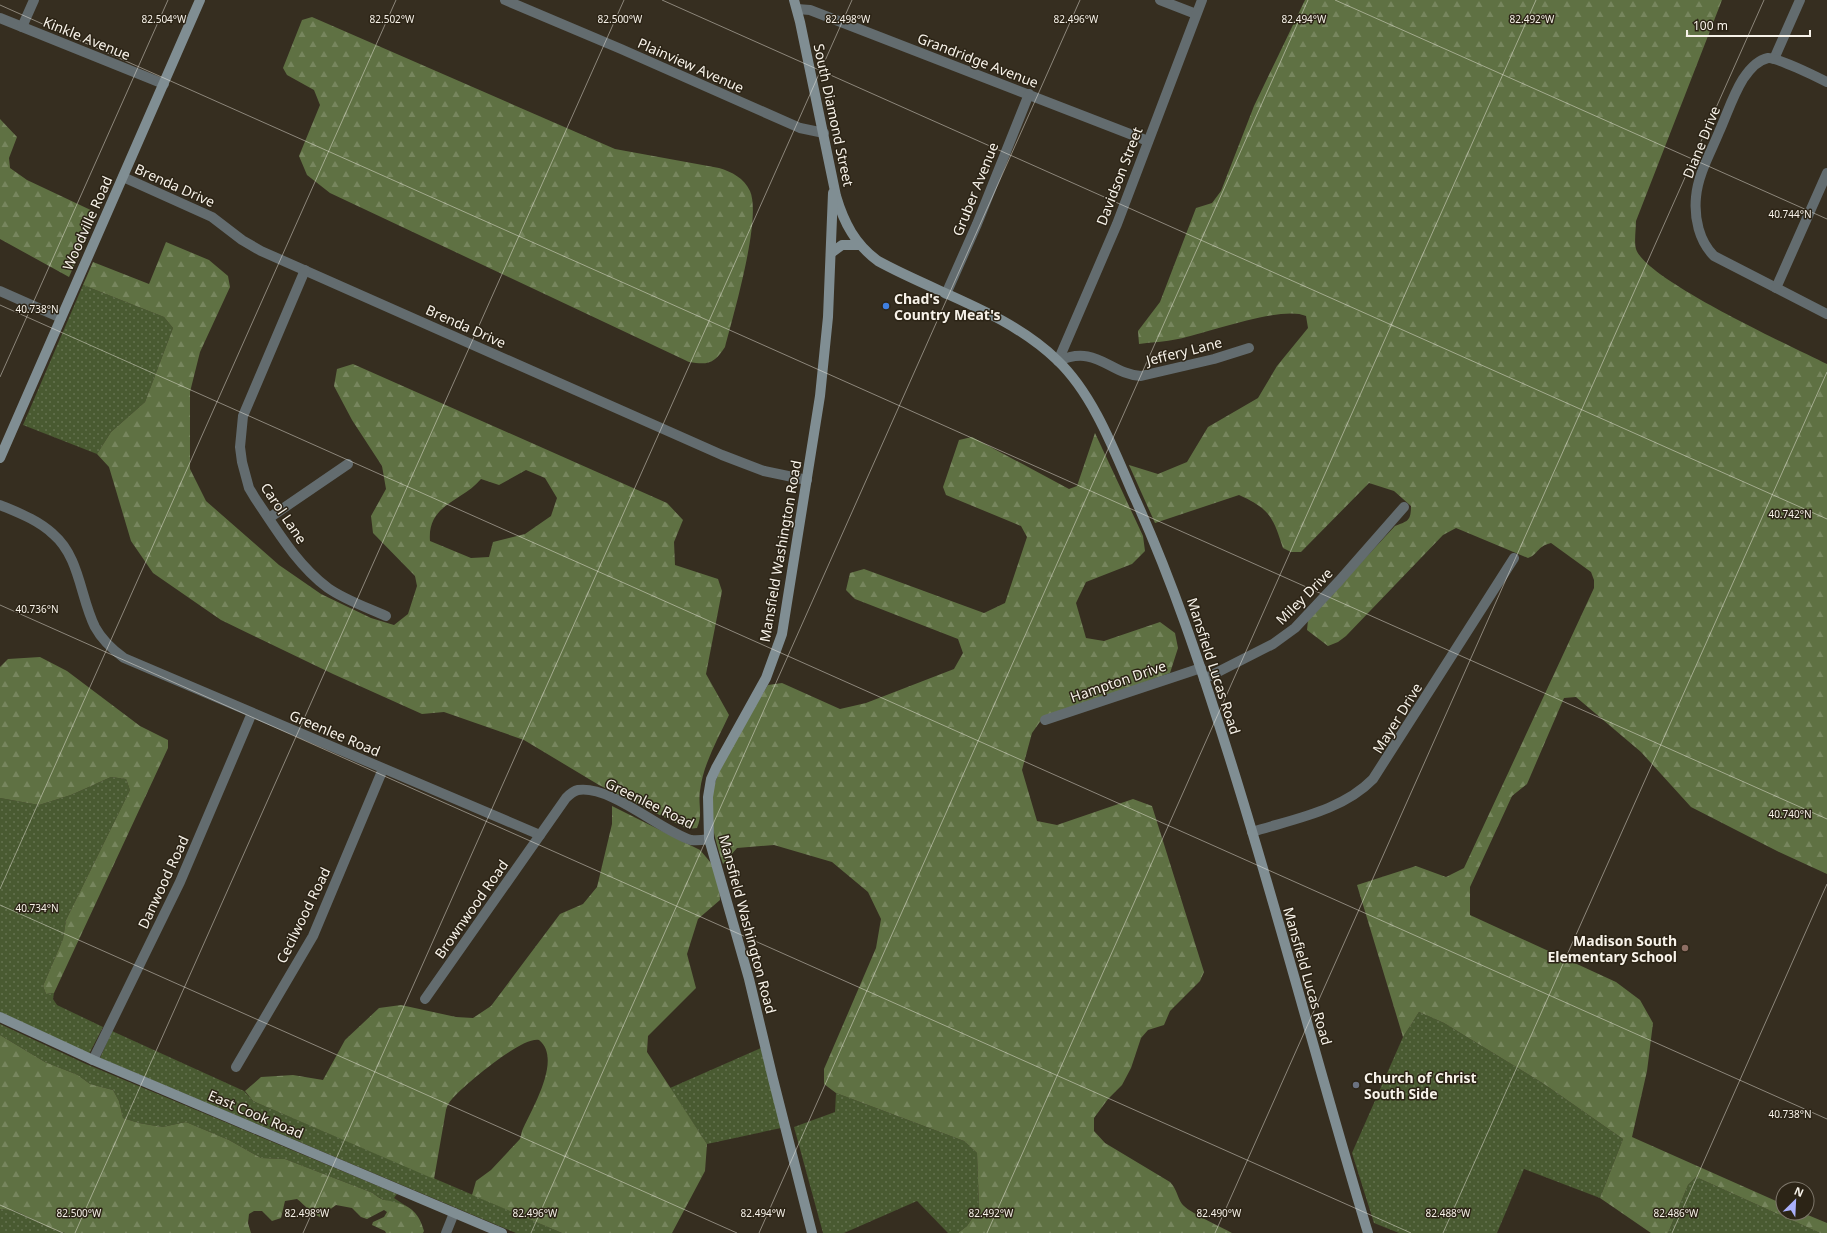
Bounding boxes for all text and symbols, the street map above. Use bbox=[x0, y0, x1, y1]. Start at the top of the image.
street label: Kinkle Avenue bbox=[40, 12, 134, 64]
text: 82.504°W bbox=[142, 12, 187, 26]
text: 82.502°W bbox=[370, 12, 415, 26]
text: 82.500°W bbox=[598, 12, 643, 26]
text: 82.498°W bbox=[826, 12, 871, 26]
text: 82.496°W bbox=[1054, 12, 1099, 26]
text: 82.494°W bbox=[1282, 12, 1327, 26]
text: 82.492°W bbox=[1510, 12, 1555, 26]
scale bar bbox=[1687, 12, 1810, 38]
text: 100 m bbox=[1693, 17, 1728, 34]
street label: Grandridge Avenue bbox=[915, 28, 1041, 92]
street label: Plainview Avenue bbox=[635, 33, 747, 97]
street label: South Diamond Street bbox=[810, 42, 858, 188]
street label: Diane Drive bbox=[1678, 103, 1724, 181]
street label: Davidson Street bbox=[1092, 124, 1146, 228]
street label: Gruber Avenue bbox=[948, 139, 1003, 239]
street label: Brenda Drive bbox=[132, 159, 218, 211]
street label: Woodville Road bbox=[58, 173, 116, 273]
text: 40.744°N bbox=[1768, 207, 1812, 221]
place label: Chad's Country Meat's bbox=[894, 289, 1001, 324]
street label: Brenda Drive bbox=[423, 300, 509, 352]
marker: Chad's Country Meat's bbox=[881, 301, 891, 311]
text: 40.738°N bbox=[15, 302, 59, 316]
street label: Jeffery Lane bbox=[1142, 332, 1224, 370]
street label: Mansfield Washington Road bbox=[755, 459, 805, 643]
street label: Carol Lane bbox=[257, 479, 311, 547]
text: 40.742°N bbox=[1768, 507, 1812, 521]
street label: Miley Drive bbox=[1271, 563, 1337, 629]
street label: Mansfield Lucas Road bbox=[1183, 595, 1245, 737]
text: 40.736°N bbox=[15, 602, 59, 616]
street label: Hampton Drive bbox=[1067, 656, 1169, 706]
street label: Mayer Drive bbox=[1368, 679, 1426, 757]
street label: Greenlee Road bbox=[287, 705, 383, 761]
street label: Greenlee Road bbox=[602, 773, 698, 833]
text: 40.740°N bbox=[1768, 807, 1812, 821]
street label: Danwood Road bbox=[133, 832, 193, 932]
street label: Mansfield Washington Road bbox=[715, 832, 781, 1016]
street label: Brownwood Road bbox=[430, 856, 512, 962]
street label: Cecilwood Road bbox=[272, 864, 334, 966]
text: 40.734°N bbox=[15, 901, 59, 915]
street label: Mansfield Lucas Road bbox=[1279, 905, 1337, 1047]
place label: Madison South Elementary School bbox=[1547, 931, 1677, 966]
marker: Madison South Elementary School bbox=[1680, 943, 1690, 953]
place label: Church of Christ South Side bbox=[1364, 1068, 1477, 1103]
marker: Church of Christ South Side bbox=[1351, 1080, 1361, 1090]
street label: East Cook Road bbox=[206, 1085, 306, 1143]
text: 40.738°N bbox=[1768, 1107, 1812, 1121]
north arrow bbox=[1775, 1181, 1815, 1221]
text: N bbox=[1792, 1183, 1806, 1200]
text: 82.500°W bbox=[57, 1206, 102, 1220]
text: 82.498°W bbox=[285, 1206, 330, 1220]
text: 82.496°W bbox=[513, 1206, 558, 1220]
text: 82.494°W bbox=[741, 1206, 786, 1220]
text: 82.492°W bbox=[969, 1206, 1014, 1220]
text: 82.490°W bbox=[1197, 1206, 1242, 1220]
text: 82.488°W bbox=[1426, 1206, 1471, 1220]
text: 82.486°W bbox=[1654, 1206, 1699, 1220]

